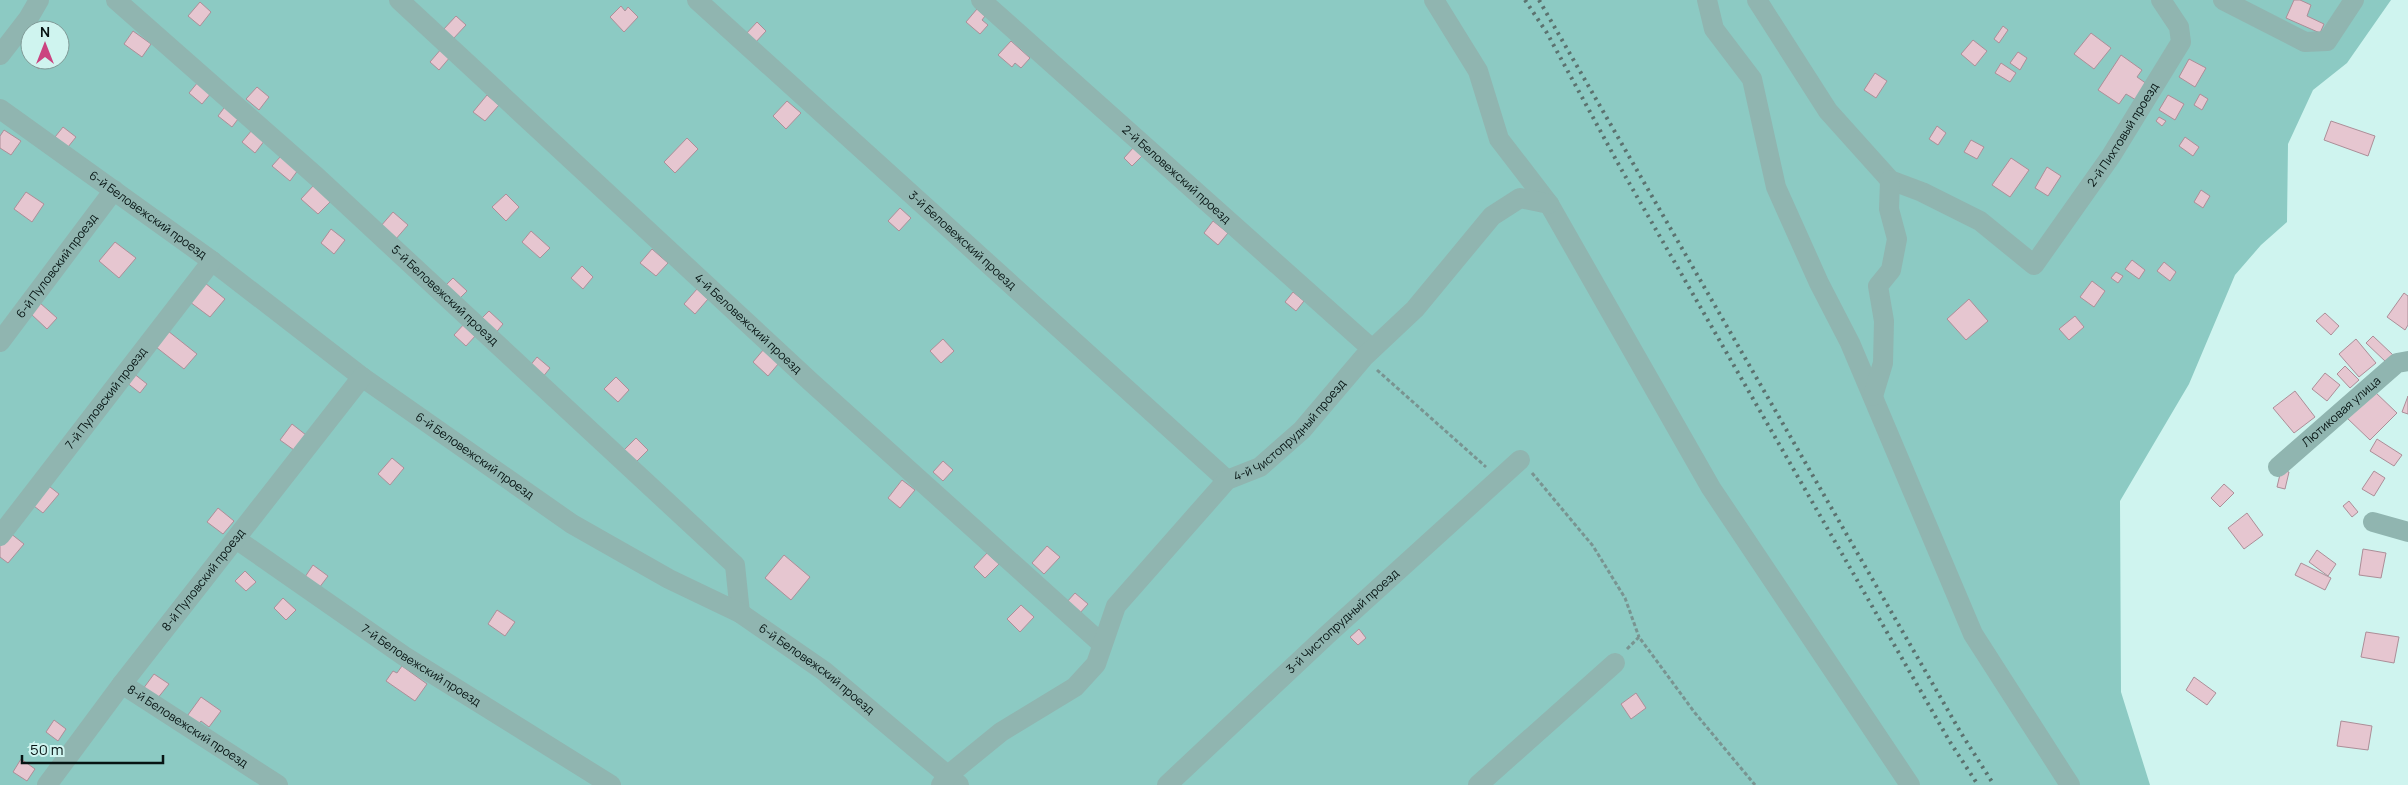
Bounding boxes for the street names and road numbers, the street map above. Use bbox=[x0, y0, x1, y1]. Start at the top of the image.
street label: 2-й Пихтовый проезд bbox=[2083, 79, 2162, 190]
street label: 2-й Беловежский проезд bbox=[1119, 121, 1235, 227]
street label: 6-й Беловежский проезд bbox=[86, 167, 211, 263]
street label: 3-й Беловежский проезд bbox=[905, 187, 1020, 293]
street label: 6-й Пуловский проезд bbox=[12, 210, 101, 321]
street label: 5-й Беловежский проезд bbox=[388, 241, 502, 349]
street label: 4-й Беловежский проезд bbox=[691, 269, 806, 377]
street label: 7-й Пуловский проезд bbox=[61, 343, 151, 452]
street label: Лютиковая улица bbox=[2298, 372, 2384, 451]
street label: 4-й Чистопрудный проезд bbox=[1231, 375, 1350, 485]
street label: 6-й Беловежский проезд bbox=[412, 408, 538, 503]
street label: 8-й Пуловский проезд bbox=[158, 525, 248, 634]
street label: 3-й Чистопрудный проезд bbox=[1282, 565, 1402, 677]
street label: 6-й Беловежский проезд bbox=[756, 619, 878, 718]
street label: 7-й Беловежский проезд bbox=[358, 620, 484, 710]
street label: 8-й Беловежский проезд bbox=[124, 681, 251, 771]

